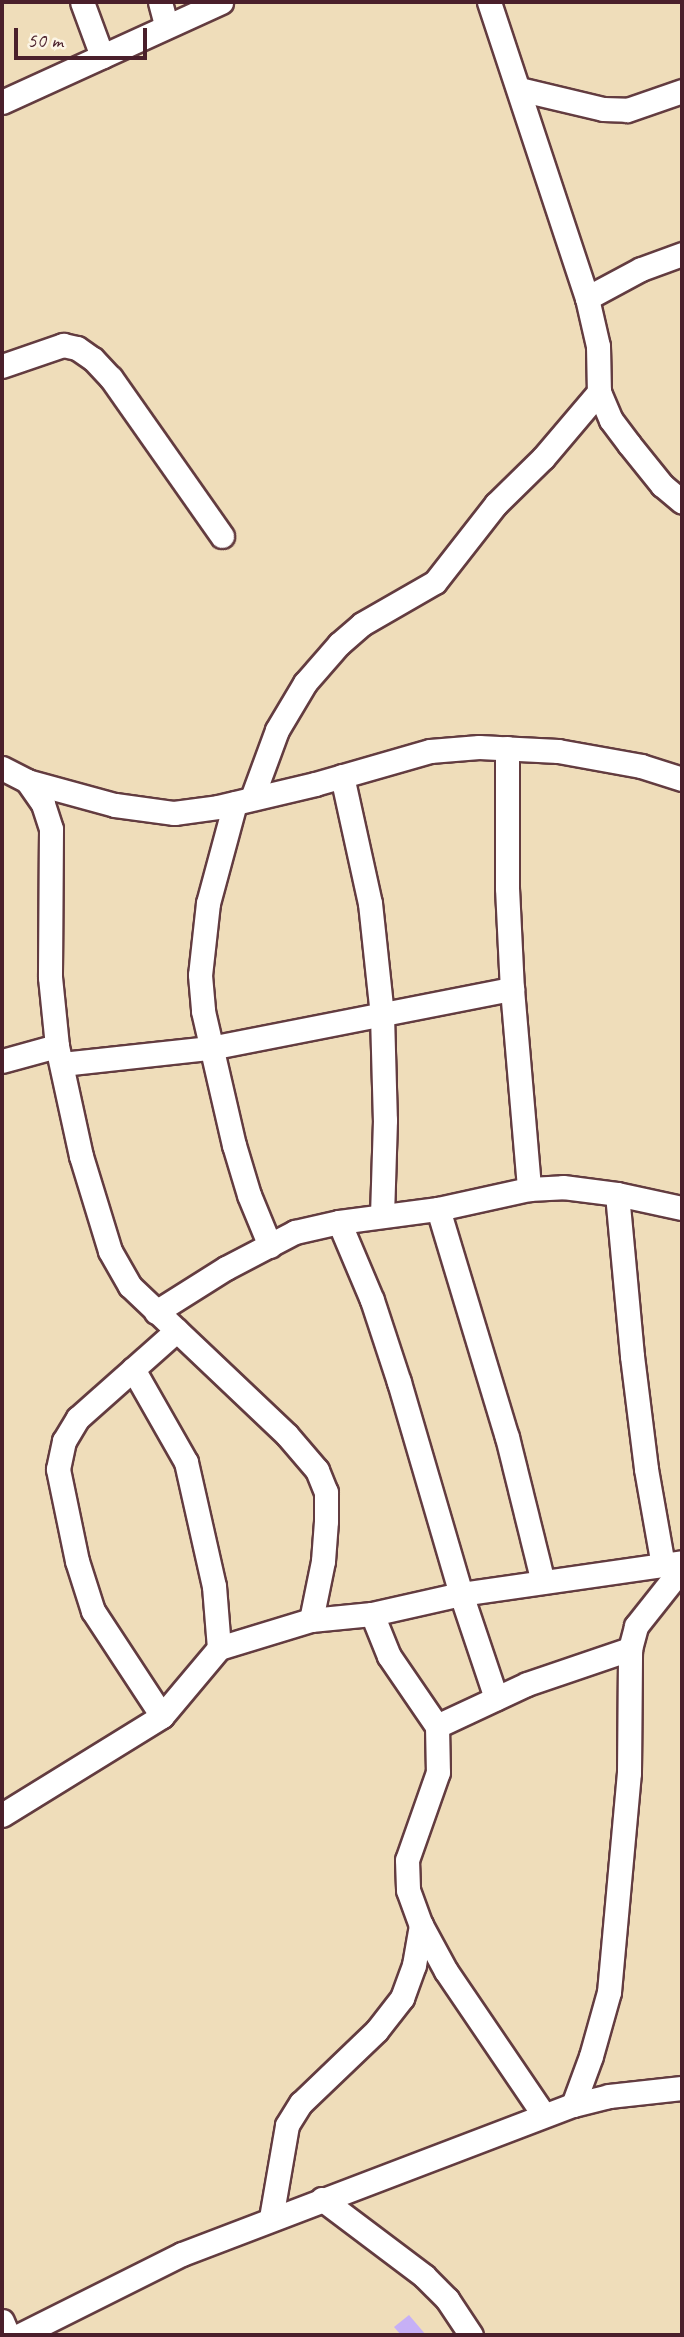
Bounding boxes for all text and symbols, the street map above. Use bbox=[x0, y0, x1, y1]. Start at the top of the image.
scale bar bbox=[18, 14, 150, 58]
text: 50 m bbox=[27, 27, 63, 53]

